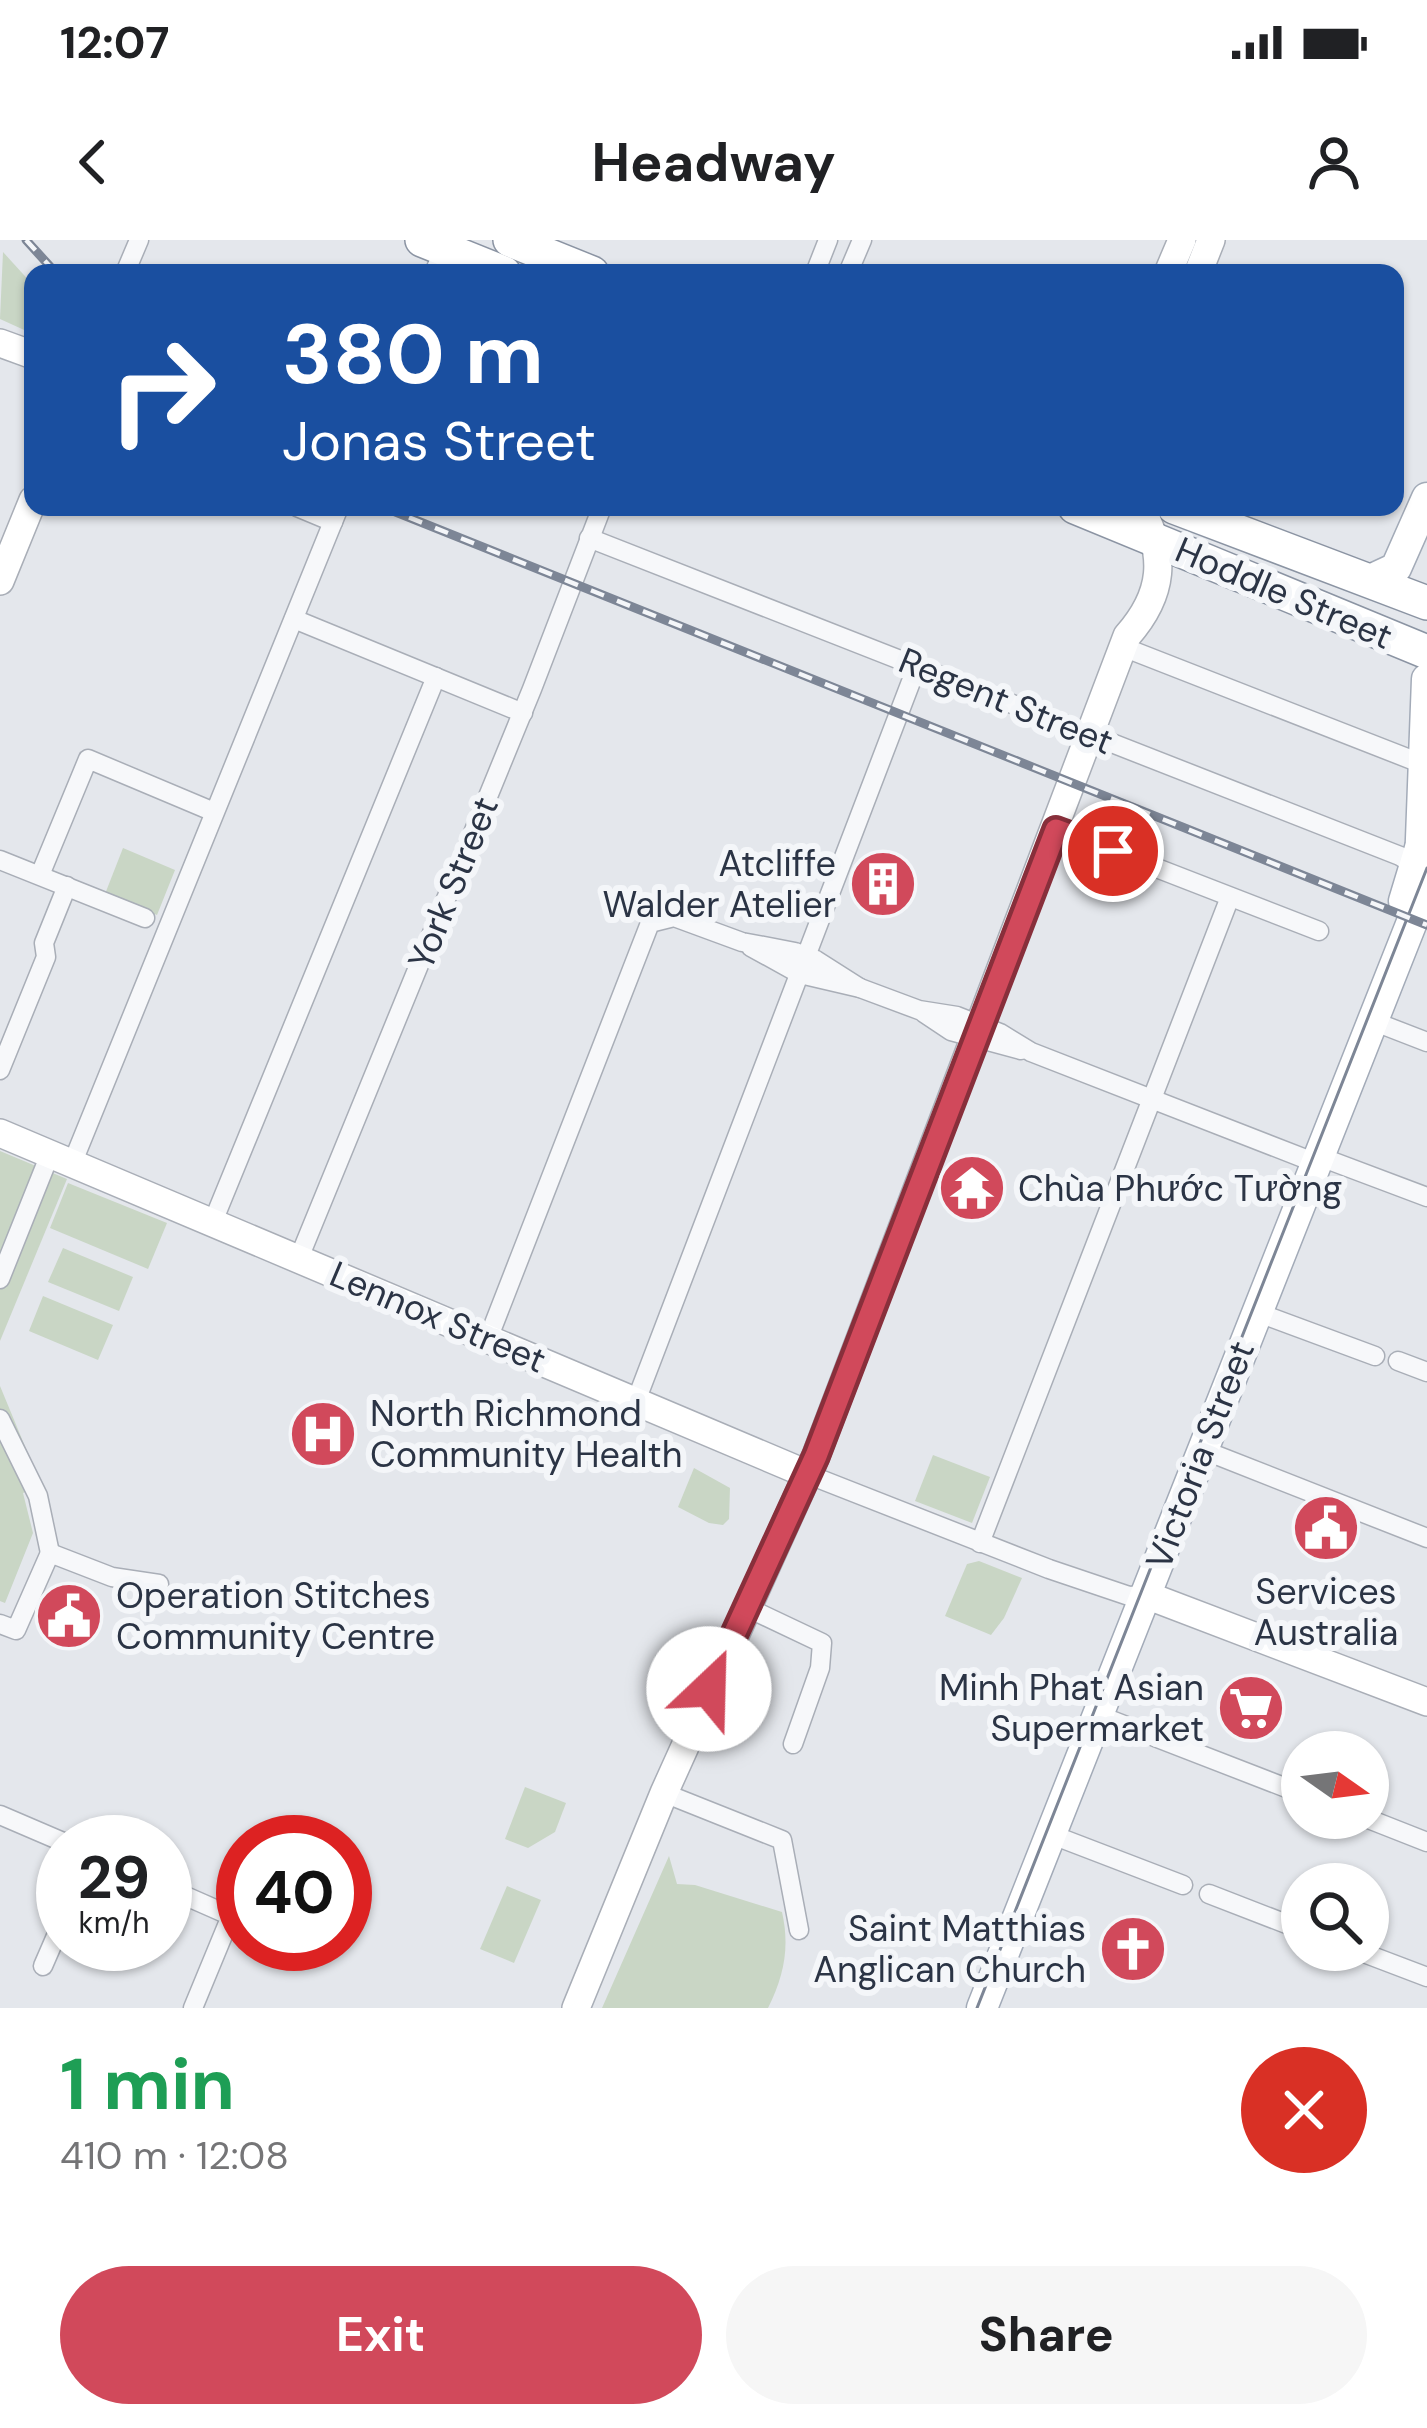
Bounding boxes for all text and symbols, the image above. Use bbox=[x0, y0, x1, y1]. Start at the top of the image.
text: 12:07 bbox=[60, 13, 169, 72]
text: Headway bbox=[591, 127, 836, 198]
icon: back bbox=[60, 129, 126, 195]
icon: person bbox=[1301, 129, 1367, 195]
text: 380 m bbox=[282, 300, 544, 409]
icon: right bbox=[84, 312, 240, 468]
text: Jonas Street bbox=[282, 406, 596, 477]
street label: Hoddle Street bbox=[1168, 526, 1400, 660]
street label: Regent Street bbox=[892, 637, 1120, 765]
street label: York Street bbox=[397, 790, 509, 976]
pin bbox=[1062, 800, 1164, 902]
icon: arrive bbox=[1080, 818, 1146, 884]
place label: Atcliffe Walder Atelier bbox=[603, 840, 836, 928]
building icon: Atcliffe Walder Atelier bbox=[848, 849, 918, 919]
temple icon: Chùa Phước Tường bbox=[937, 1153, 1007, 1223]
place label: Chùa Phước Tường bbox=[1018, 1165, 1342, 1212]
street label: Lennox Street bbox=[323, 1250, 553, 1384]
street label: Victoria Street bbox=[1135, 1334, 1265, 1576]
place label: North Richmond Community Health bbox=[370, 1390, 682, 1478]
hospital icon: North Richmond Community Health bbox=[288, 1399, 358, 1469]
public building icon: Services Australia bbox=[1291, 1493, 1361, 1563]
place label: Services Australia bbox=[1254, 1568, 1398, 1656]
place label: Operation Stitches Community Centre bbox=[116, 1572, 435, 1660]
public building icon: Operation Stitches Community Centre bbox=[34, 1581, 104, 1651]
position arrow bbox=[646, 1626, 772, 1752]
place label: Minh Phat Asian Supermarket bbox=[939, 1664, 1204, 1752]
supermarket icon: Minh Phat Asian Supermarket bbox=[1216, 1673, 1286, 1743]
north arrow bbox=[1281, 1731, 1389, 1839]
map controls bbox=[1281, 1731, 1389, 1971]
speed limit sign: 40 bbox=[216, 1815, 372, 1971]
text: 29 bbox=[78, 1838, 150, 1917]
button: search bbox=[1281, 1863, 1389, 1971]
text: km/h bbox=[79, 1903, 149, 1942]
place label: Saint Matthias Anglican Church bbox=[813, 1905, 1086, 1993]
church icon: Saint Matthias Anglican Church bbox=[1098, 1914, 1168, 1984]
text: 1 min bbox=[60, 2038, 235, 2131]
button: close bbox=[1241, 2047, 1367, 2173]
text: 410 m · 12:08 bbox=[60, 2130, 289, 2181]
button: Exit bbox=[60, 2266, 702, 2404]
button: Share bbox=[726, 2266, 1367, 2404]

